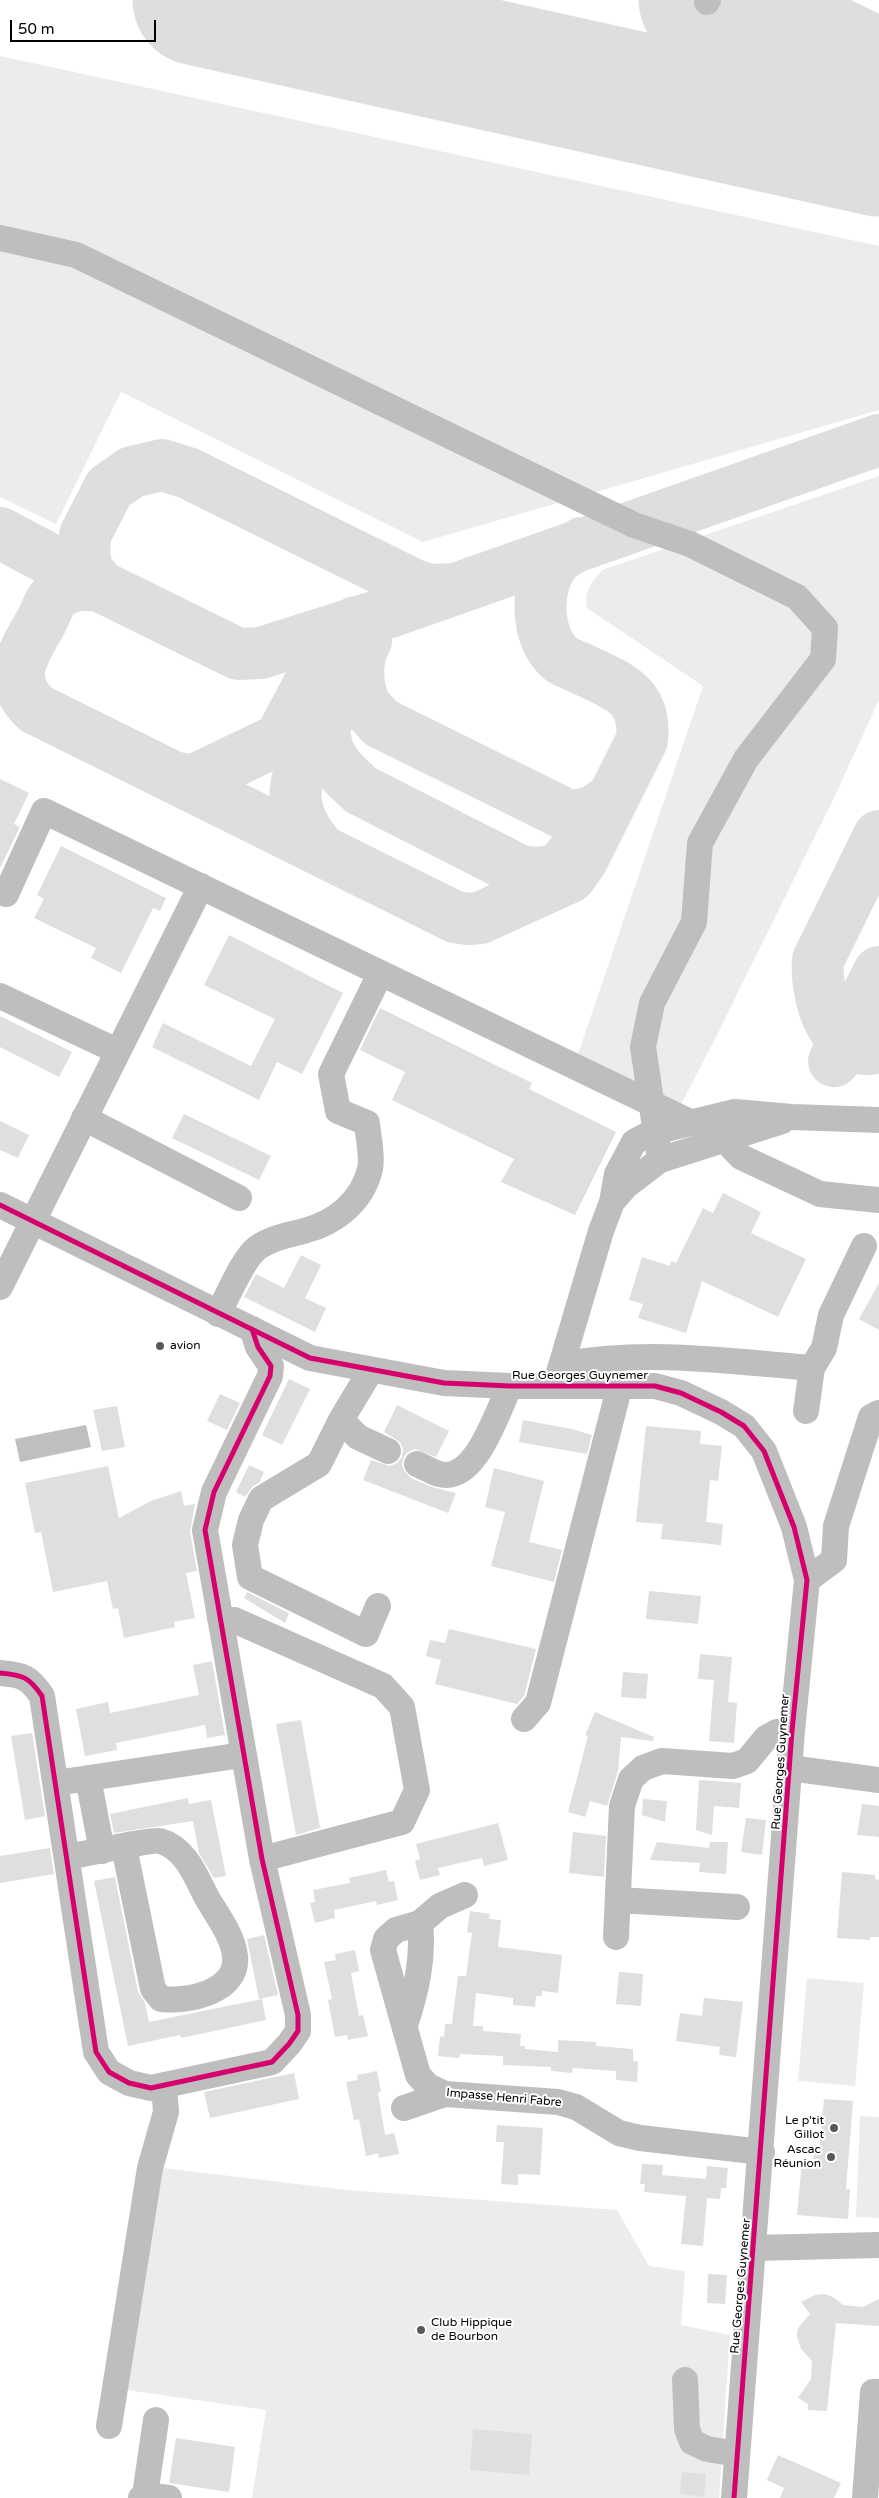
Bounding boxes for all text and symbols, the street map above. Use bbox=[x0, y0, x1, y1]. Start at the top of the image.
scale bar bbox=[12, 10, 159, 42]
text: 50 m bbox=[18, 20, 55, 38]
place label: avion bbox=[170, 1339, 201, 1353]
marker: avion bbox=[154, 1340, 166, 1352]
street label: Rue Georges Guynemer bbox=[512, 1369, 648, 1383]
street label: Rue Georges Guynemer bbox=[769, 1694, 793, 1830]
street label: Impasse Henri Fabre bbox=[446, 2086, 562, 2110]
place label: Le p'tit Gillot bbox=[785, 2114, 824, 2142]
marker: Le p'tit Gillot bbox=[828, 2122, 840, 2134]
place label: Ascac Réunion bbox=[773, 2143, 821, 2171]
marker: Ascac Réunion bbox=[825, 2151, 837, 2163]
street label: Rue Georges Guynemer bbox=[728, 2218, 754, 2354]
place label: Club Hippique de Bourbon bbox=[431, 2316, 512, 2344]
marker: Club Hippique de Bourbon bbox=[415, 2324, 427, 2336]

